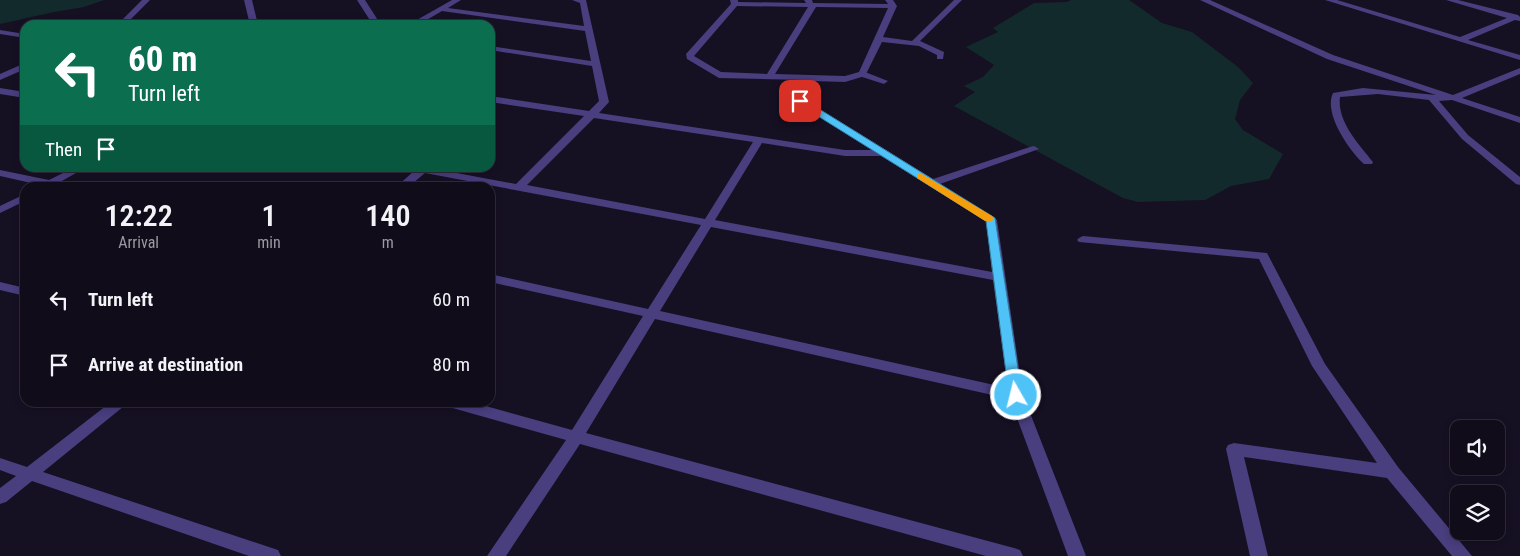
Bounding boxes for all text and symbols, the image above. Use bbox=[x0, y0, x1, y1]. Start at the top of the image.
text: 60 m bbox=[128, 39, 197, 80]
icon: left bbox=[45, 40, 110, 105]
pin bbox=[779, 80, 821, 122]
text: Turn left bbox=[128, 81, 200, 106]
icon: arrive bbox=[786, 87, 814, 115]
icon: arrive bbox=[92, 135, 120, 163]
text: Then bbox=[45, 138, 82, 161]
text: 12:22 bbox=[104, 198, 173, 233]
text: 1 bbox=[261, 198, 277, 233]
text: 140 bbox=[365, 198, 410, 233]
text: Arrival bbox=[118, 233, 159, 252]
text: min bbox=[257, 233, 281, 252]
text: m bbox=[382, 233, 394, 252]
icon: left bbox=[45, 286, 73, 314]
text: Turn left bbox=[88, 288, 153, 311]
text: 60 m bbox=[433, 288, 470, 311]
icon: arrive bbox=[45, 351, 73, 379]
text: Arrive at destination bbox=[88, 353, 243, 376]
text: 80 m bbox=[433, 353, 470, 376]
position arrow bbox=[989, 368, 1041, 420]
map controls bbox=[1450, 420, 1505, 540]
button: sound bbox=[1450, 420, 1505, 475]
button: layers bbox=[1450, 485, 1505, 540]

